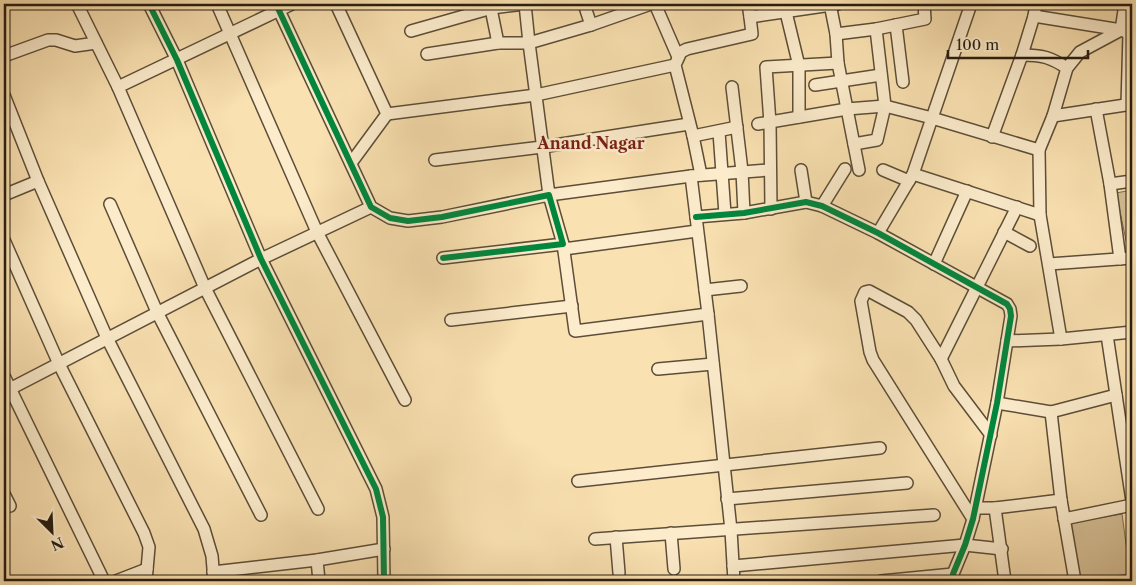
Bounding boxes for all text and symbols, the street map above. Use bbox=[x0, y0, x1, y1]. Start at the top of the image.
scale bar bbox=[948, 28, 1088, 60]
text: 100 m bbox=[956, 35, 999, 54]
district label: Anand Nagar bbox=[536, 133, 645, 153]
north arrow bbox=[28, 508, 78, 558]
text: N bbox=[48, 533, 67, 555]

